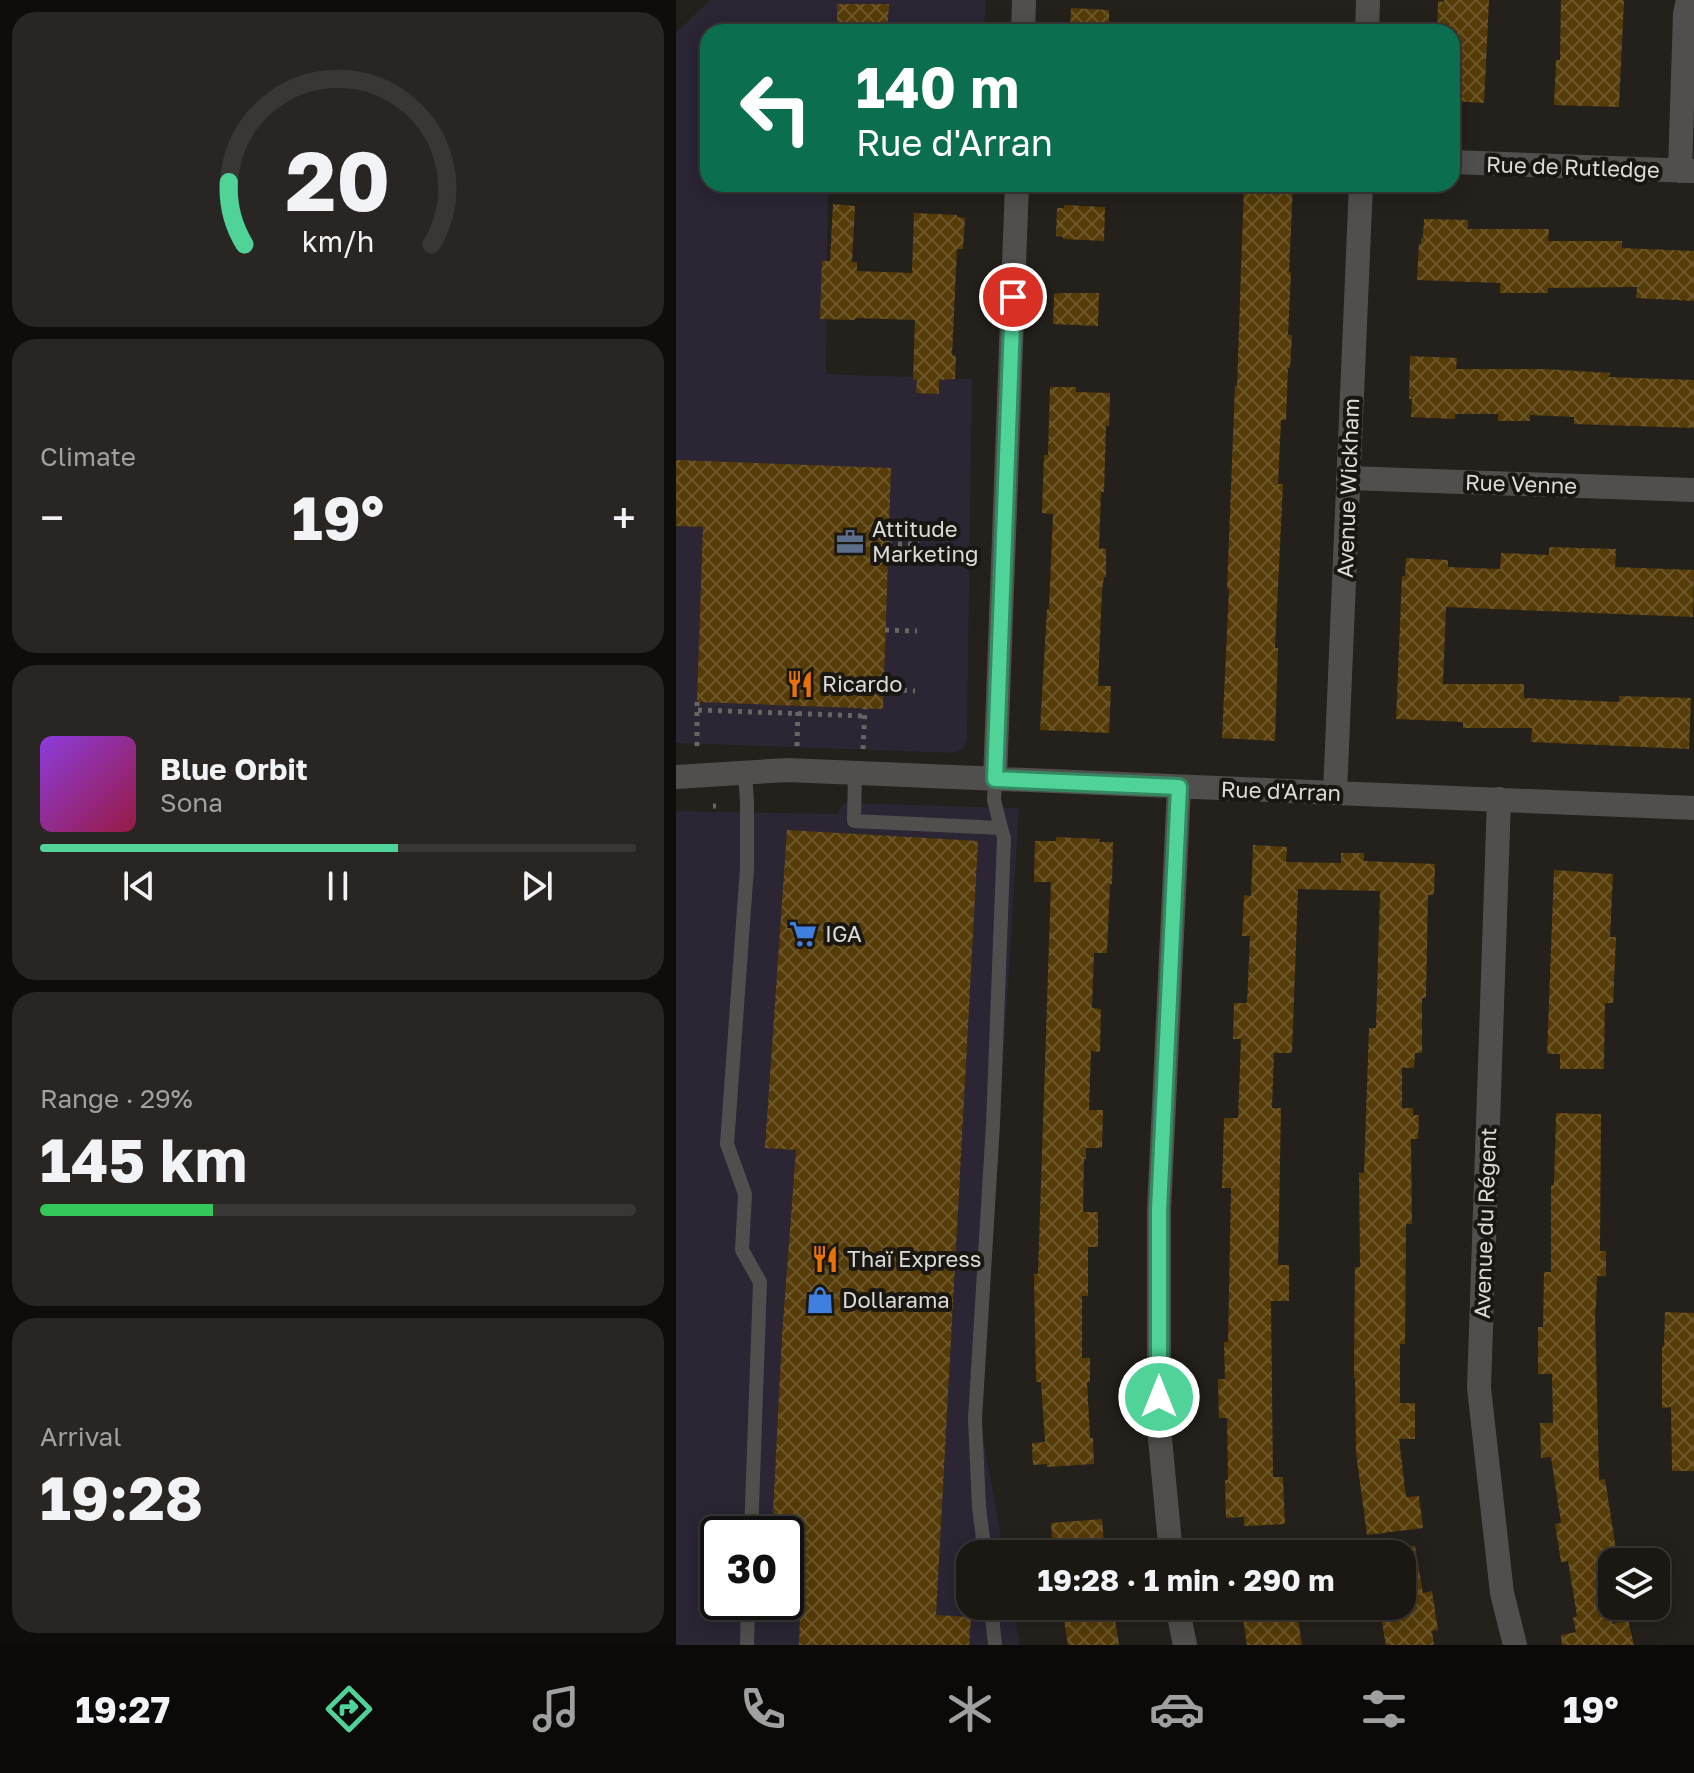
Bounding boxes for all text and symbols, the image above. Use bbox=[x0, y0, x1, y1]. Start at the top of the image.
text: 140 m bbox=[856, 53, 1019, 120]
icon: left bbox=[724, 56, 828, 160]
text: Rue d'Arran bbox=[856, 121, 1053, 164]
text: 20 bbox=[286, 129, 390, 229]
street label: Rue de Rutledge bbox=[1486, 150, 1660, 183]
text: km/h bbox=[302, 224, 374, 258]
pin bbox=[979, 263, 1047, 331]
icon: arrive bbox=[991, 275, 1035, 319]
street label: Avenue Wickham bbox=[1331, 398, 1364, 578]
text: Climate bbox=[40, 441, 136, 472]
street label: Rue Venne bbox=[1465, 468, 1578, 499]
text: 19° bbox=[292, 481, 384, 553]
text: − bbox=[40, 491, 64, 544]
text: + bbox=[612, 491, 636, 544]
place label: Attitude Marketing bbox=[872, 515, 978, 567]
office icon: Attitude Marketing bbox=[835, 527, 865, 557]
restaurant icon: Ricardo bbox=[785, 669, 815, 699]
place label: Ricardo bbox=[822, 670, 902, 697]
text: Blue Orbit bbox=[160, 751, 308, 787]
street label: Rue d'Arran bbox=[1220, 775, 1342, 806]
text: Sona bbox=[160, 787, 223, 818]
icon: previous bbox=[117, 864, 161, 908]
icon: pause bbox=[316, 864, 360, 908]
icon: next bbox=[515, 864, 559, 908]
supermarket icon: IGA bbox=[788, 919, 818, 949]
place label: IGA bbox=[825, 920, 862, 947]
text: Range · 29% bbox=[40, 1083, 193, 1114]
text: 145 km bbox=[40, 1123, 247, 1195]
street label: Avenue du Régent bbox=[1468, 1127, 1501, 1319]
restaurant icon: Thaï Express bbox=[810, 1244, 840, 1274]
place label: Thaï Express bbox=[847, 1245, 982, 1272]
shop icon: Dollarama bbox=[805, 1285, 835, 1315]
place label: Dollarama bbox=[842, 1286, 950, 1313]
position arrow bbox=[1117, 1355, 1201, 1439]
text: Arrival bbox=[40, 1421, 121, 1452]
text: 19:28 bbox=[40, 1461, 203, 1533]
speed limit sign: 30 bbox=[700, 1516, 804, 1620]
map controls bbox=[1598, 1548, 1670, 1620]
button: layers bbox=[1598, 1548, 1670, 1620]
text: 19:28 · 1 min · 290 m bbox=[1038, 1562, 1334, 1598]
icon: directions bbox=[321, 1681, 377, 1737]
icon: music bbox=[528, 1681, 584, 1737]
icon: phone bbox=[735, 1681, 791, 1737]
icon: climate bbox=[942, 1681, 998, 1737]
icon: car bbox=[1149, 1681, 1205, 1737]
icon: filters bbox=[1356, 1681, 1412, 1737]
text: 19:27 bbox=[76, 1688, 170, 1731]
text: 19° bbox=[1563, 1688, 1618, 1731]

